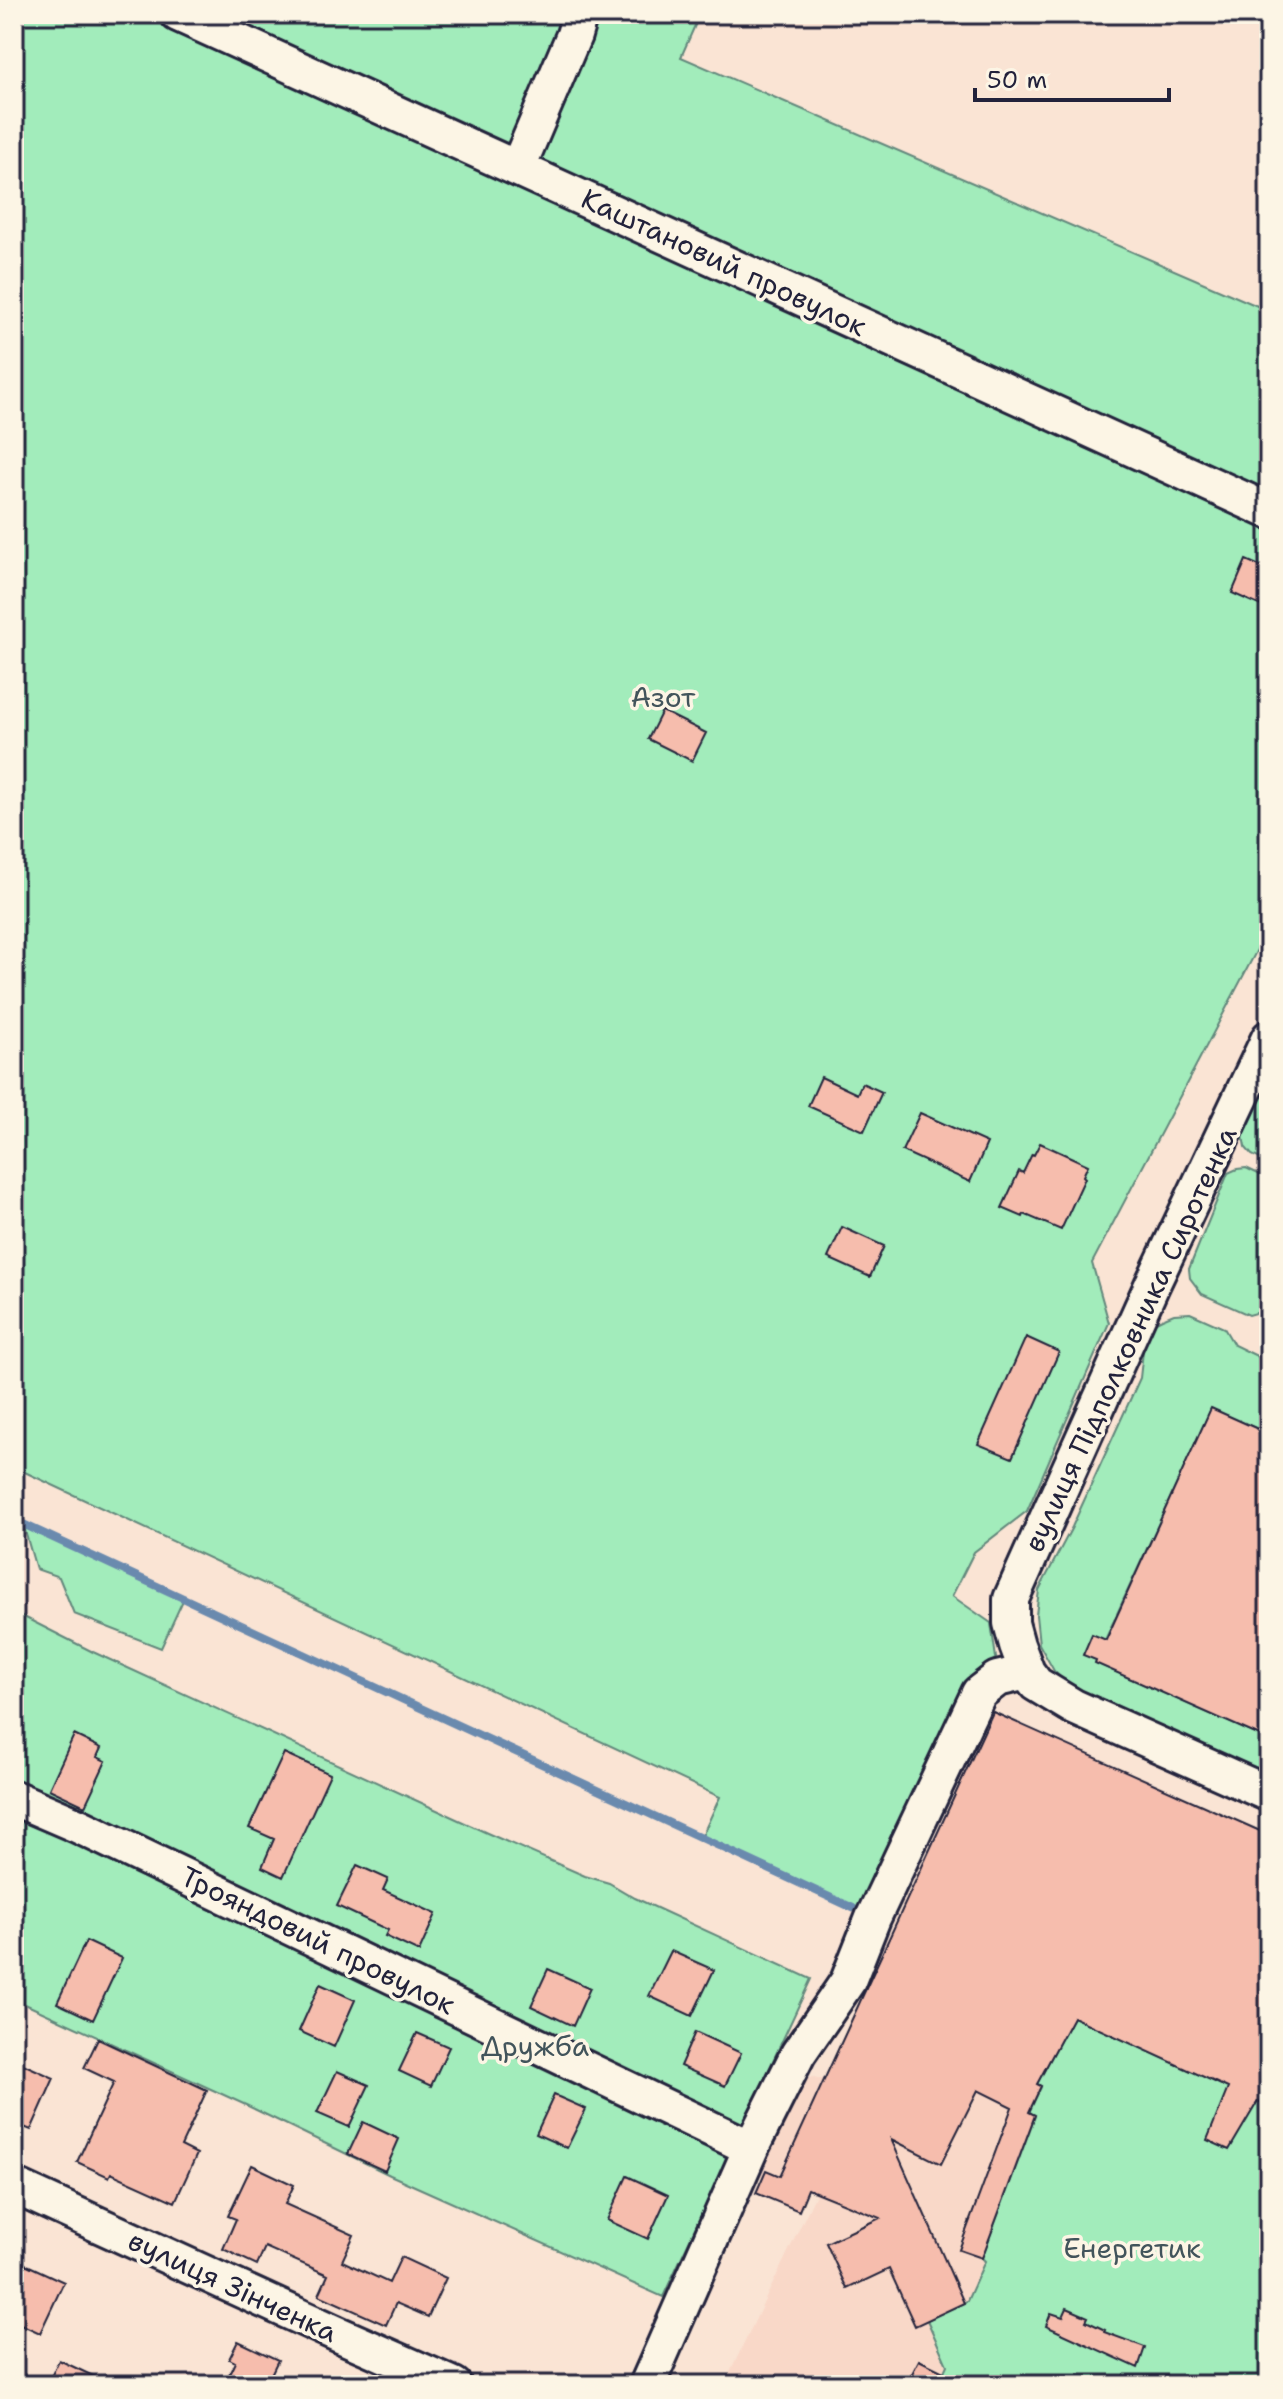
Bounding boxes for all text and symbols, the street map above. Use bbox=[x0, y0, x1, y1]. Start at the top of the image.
scale bar bbox=[975, 52, 1169, 102]
text: 50 m bbox=[987, 64, 1047, 96]
street label: Каштановий провулок bbox=[575, 179, 873, 345]
park label: Азот bbox=[631, 678, 696, 716]
street label: вулиця Підполковника Сиротенка bbox=[1014, 1120, 1246, 1558]
street label: Трояндовий провулок bbox=[175, 1857, 462, 2023]
park label: Дружба bbox=[481, 2027, 589, 2065]
street label: вулиця Зінченка bbox=[122, 2221, 344, 2351]
park label: Енергетик bbox=[1063, 2229, 1201, 2267]

